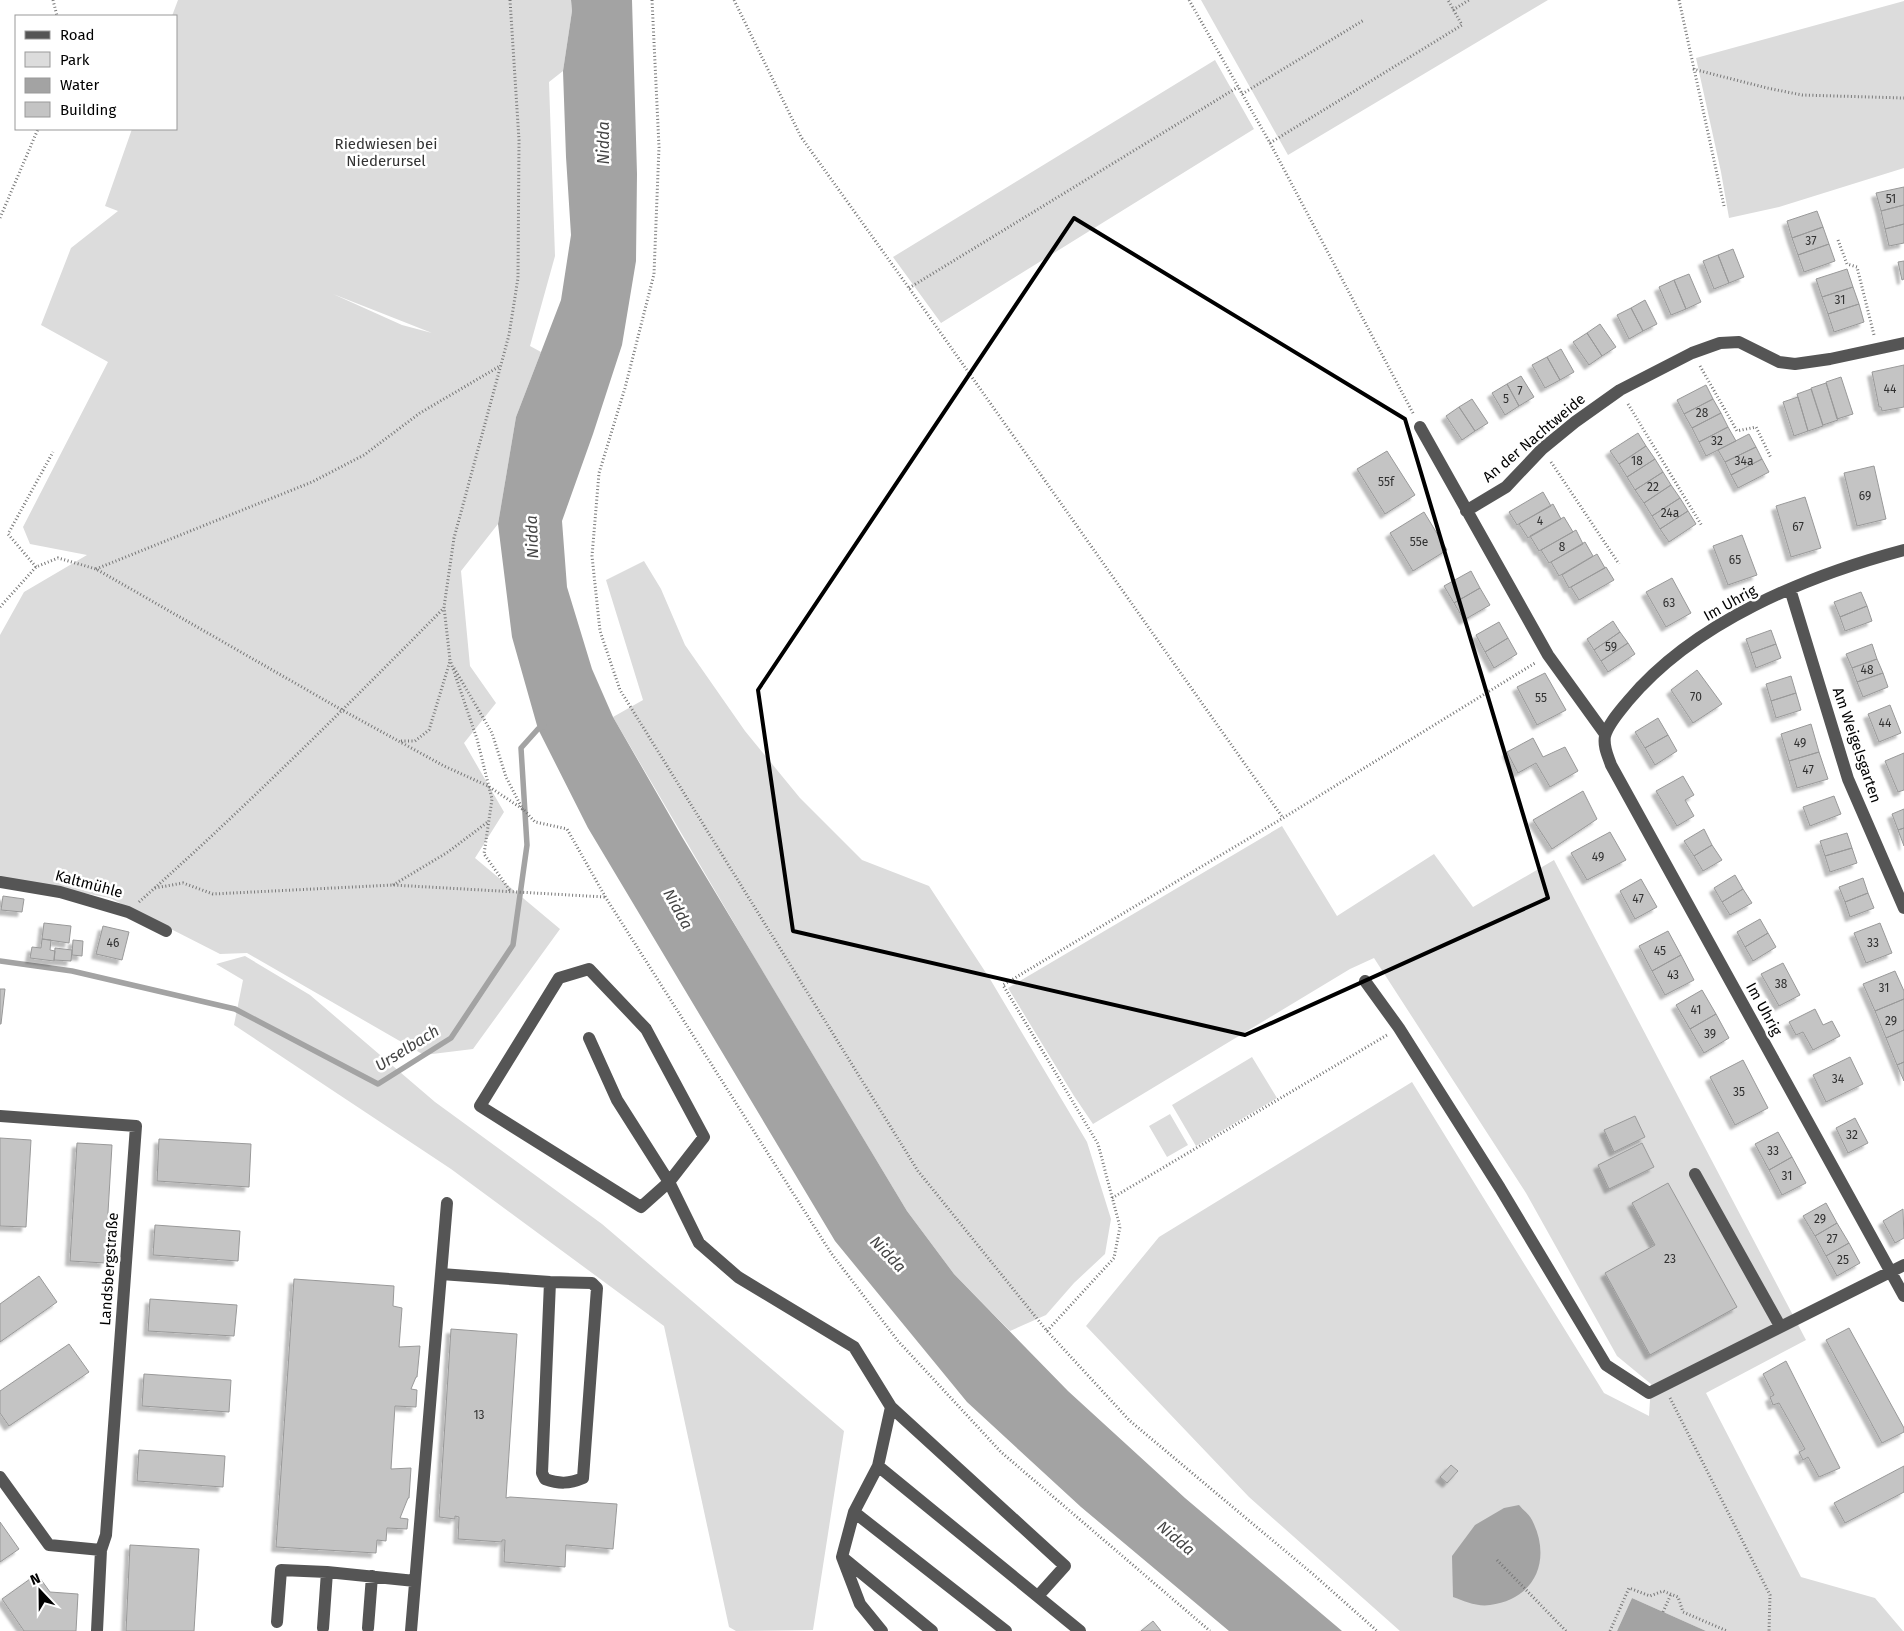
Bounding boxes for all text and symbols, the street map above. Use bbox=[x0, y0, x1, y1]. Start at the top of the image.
legend bbox=[15, 15, 178, 130]
text: Road bbox=[60, 26, 95, 44]
text: Park bbox=[60, 51, 90, 69]
text: Water bbox=[60, 76, 99, 94]
text: Building bbox=[60, 101, 116, 119]
water label: Nidda bbox=[594, 121, 613, 165]
park label: Riedwiesen bei Niederursel bbox=[335, 135, 437, 170]
house number: 51 bbox=[1886, 192, 1896, 206]
house number: 37 bbox=[1805, 234, 1817, 248]
house number: 31 bbox=[1835, 293, 1845, 307]
house number: 44 bbox=[1884, 382, 1897, 396]
house number: 7 bbox=[1517, 384, 1523, 398]
street label: An der Nachtweide bbox=[1479, 390, 1589, 486]
house number: 5 bbox=[1503, 392, 1509, 406]
house number: 28 bbox=[1696, 406, 1709, 420]
house number: 32 bbox=[1711, 434, 1723, 448]
house number: 18 bbox=[1631, 454, 1643, 468]
house number: 34a bbox=[1735, 454, 1753, 468]
house number: 55f bbox=[1378, 475, 1395, 489]
house number: 22 bbox=[1647, 480, 1659, 494]
house number: 69 bbox=[1859, 489, 1871, 503]
house number: 24a bbox=[1661, 506, 1679, 520]
house number: 4 bbox=[1537, 514, 1544, 528]
water label: Nidda bbox=[522, 515, 542, 559]
house number: 67 bbox=[1792, 520, 1804, 534]
house number: 55e bbox=[1410, 535, 1428, 549]
house number: 8 bbox=[1559, 540, 1566, 554]
house number: 65 bbox=[1729, 553, 1741, 567]
street label: Im Uhrig bbox=[1700, 581, 1760, 625]
house number: 63 bbox=[1663, 596, 1675, 610]
house number: 59 bbox=[1605, 640, 1617, 654]
house number: 48 bbox=[1861, 663, 1874, 677]
street label: Am Weigelsgarten bbox=[1829, 685, 1885, 805]
house number: 70 bbox=[1690, 690, 1702, 704]
house number: 55 bbox=[1535, 691, 1547, 705]
house number: 44 bbox=[1879, 716, 1892, 730]
house number: 49 bbox=[1794, 736, 1806, 750]
house number: 47 bbox=[1802, 763, 1814, 777]
house number: 49 bbox=[1592, 850, 1604, 864]
street label: Kaltmühle bbox=[53, 866, 125, 902]
water label: Nidda bbox=[659, 886, 697, 932]
house number: 47 bbox=[1632, 892, 1644, 906]
house number: 46 bbox=[107, 936, 119, 950]
house number: 33 bbox=[1867, 936, 1879, 950]
house number: 45 bbox=[1654, 944, 1666, 958]
house number: 43 bbox=[1667, 968, 1679, 982]
house number: 38 bbox=[1775, 977, 1788, 991]
street label: Im Uhrig bbox=[1742, 979, 1786, 1039]
house number: 31 bbox=[1879, 981, 1889, 995]
house number: 41 bbox=[1691, 1003, 1701, 1017]
house number: 29 bbox=[1885, 1014, 1897, 1028]
water label: Urselbach bbox=[372, 1021, 442, 1075]
house number: 39 bbox=[1704, 1027, 1716, 1041]
house number: 34 bbox=[1832, 1072, 1845, 1086]
house number: 35 bbox=[1733, 1085, 1745, 1099]
house number: 32 bbox=[1846, 1128, 1858, 1142]
house number: 33 bbox=[1767, 1144, 1779, 1158]
house number: 31 bbox=[1782, 1169, 1792, 1183]
street label: Landsbergstraße bbox=[96, 1212, 122, 1326]
house number: 29 bbox=[1814, 1212, 1826, 1226]
water label: Nidda bbox=[866, 1232, 910, 1276]
house number: 27 bbox=[1826, 1232, 1838, 1246]
house number: 23 bbox=[1664, 1252, 1676, 1266]
house number: 25 bbox=[1837, 1253, 1849, 1267]
house number: 13 bbox=[473, 1408, 485, 1422]
water label: Nidda bbox=[1153, 1517, 1199, 1559]
north arrow bbox=[15, 1566, 65, 1616]
text: N bbox=[28, 1570, 43, 1589]

